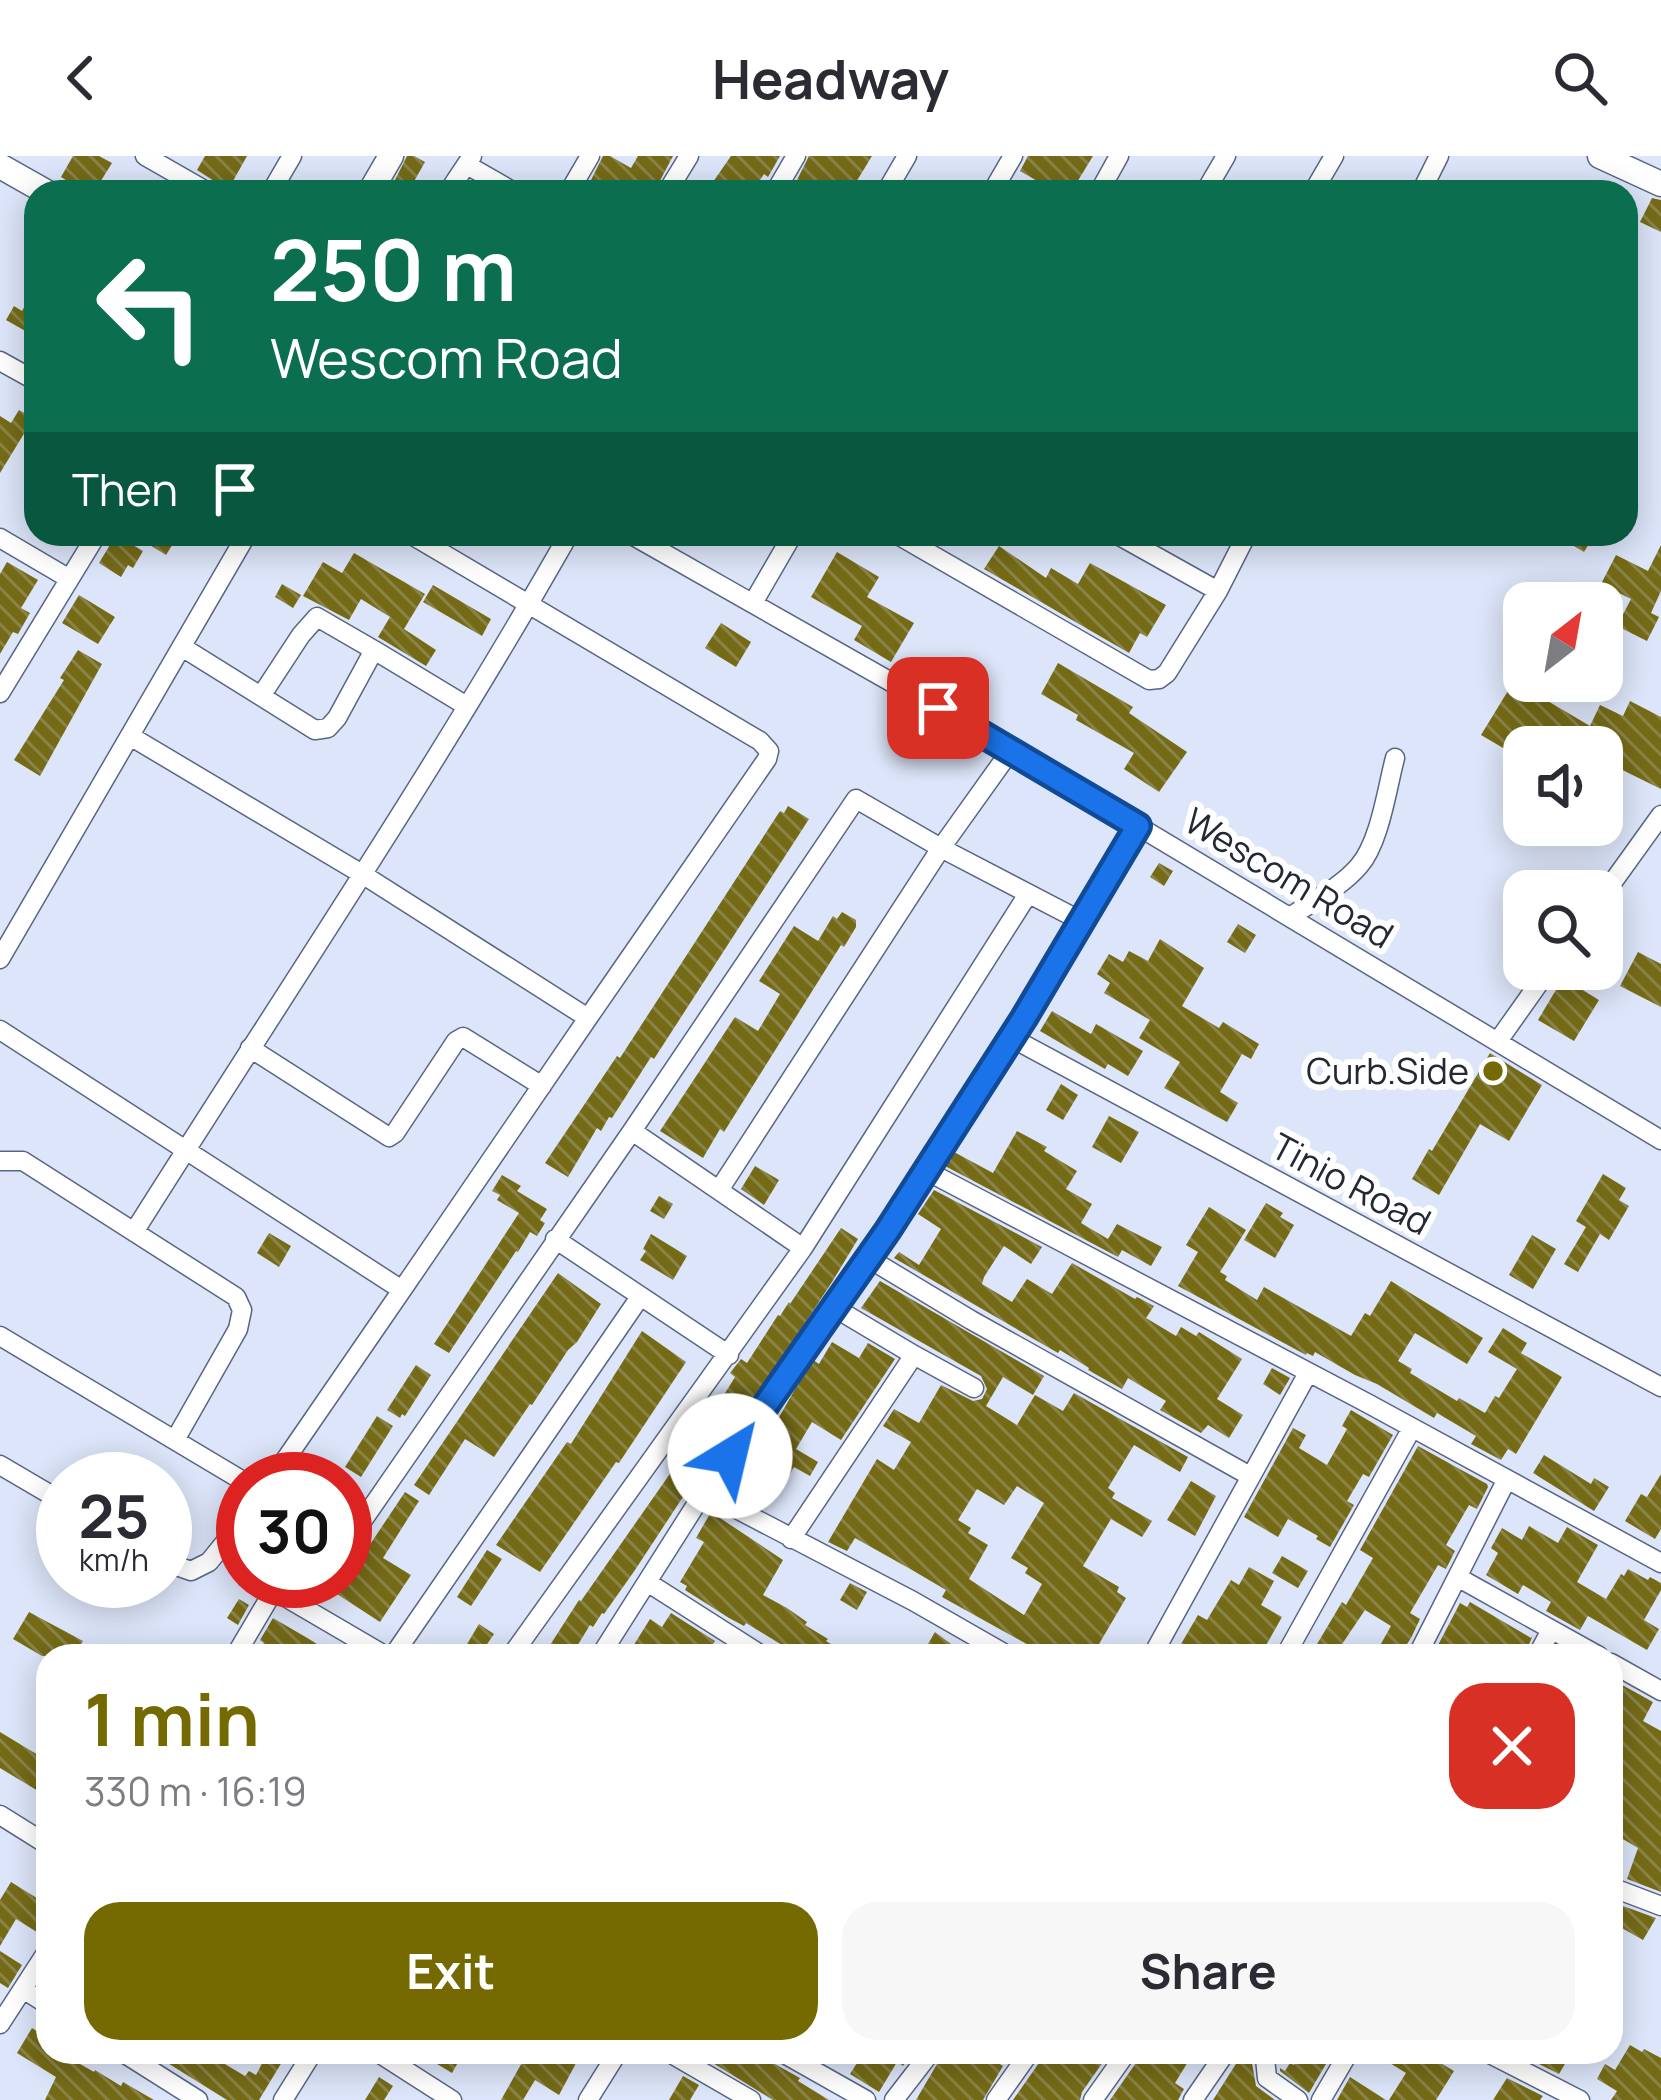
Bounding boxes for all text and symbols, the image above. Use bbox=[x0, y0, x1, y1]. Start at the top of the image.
text: Headway bbox=[712, 41, 949, 115]
icon: back bbox=[48, 45, 114, 111]
icon: search bbox=[1547, 45, 1613, 111]
text: 250 m bbox=[270, 211, 517, 326]
icon: left bbox=[72, 228, 228, 384]
text: Wescom Road bbox=[270, 320, 623, 394]
icon: arrive bbox=[202, 456, 268, 522]
text: Then bbox=[72, 458, 178, 520]
north arrow bbox=[1503, 582, 1623, 702]
map controls bbox=[1503, 582, 1623, 990]
pin bbox=[887, 657, 989, 759]
icon: arrive bbox=[905, 675, 971, 741]
button: sound bbox=[1503, 726, 1623, 846]
street label: Wescom Road bbox=[1176, 796, 1403, 959]
button: search bbox=[1503, 870, 1623, 990]
place label: Curb.Side bbox=[1306, 1046, 1469, 1095]
marker: Curb.Side bbox=[1480, 1058, 1506, 1084]
street label: Tinio Road bbox=[1263, 1121, 1439, 1246]
position arrow bbox=[667, 1393, 793, 1519]
speed limit sign: 30 bbox=[216, 1452, 372, 1608]
text: 25 bbox=[79, 1474, 149, 1556]
text: km/h bbox=[79, 1539, 149, 1580]
text: 1 min bbox=[84, 1669, 260, 1768]
button: close bbox=[1449, 1683, 1575, 1809]
text: 330 m · 16:19 bbox=[84, 1764, 307, 1818]
button: Exit bbox=[84, 1902, 818, 2040]
button: Share bbox=[842, 1902, 1575, 2040]

